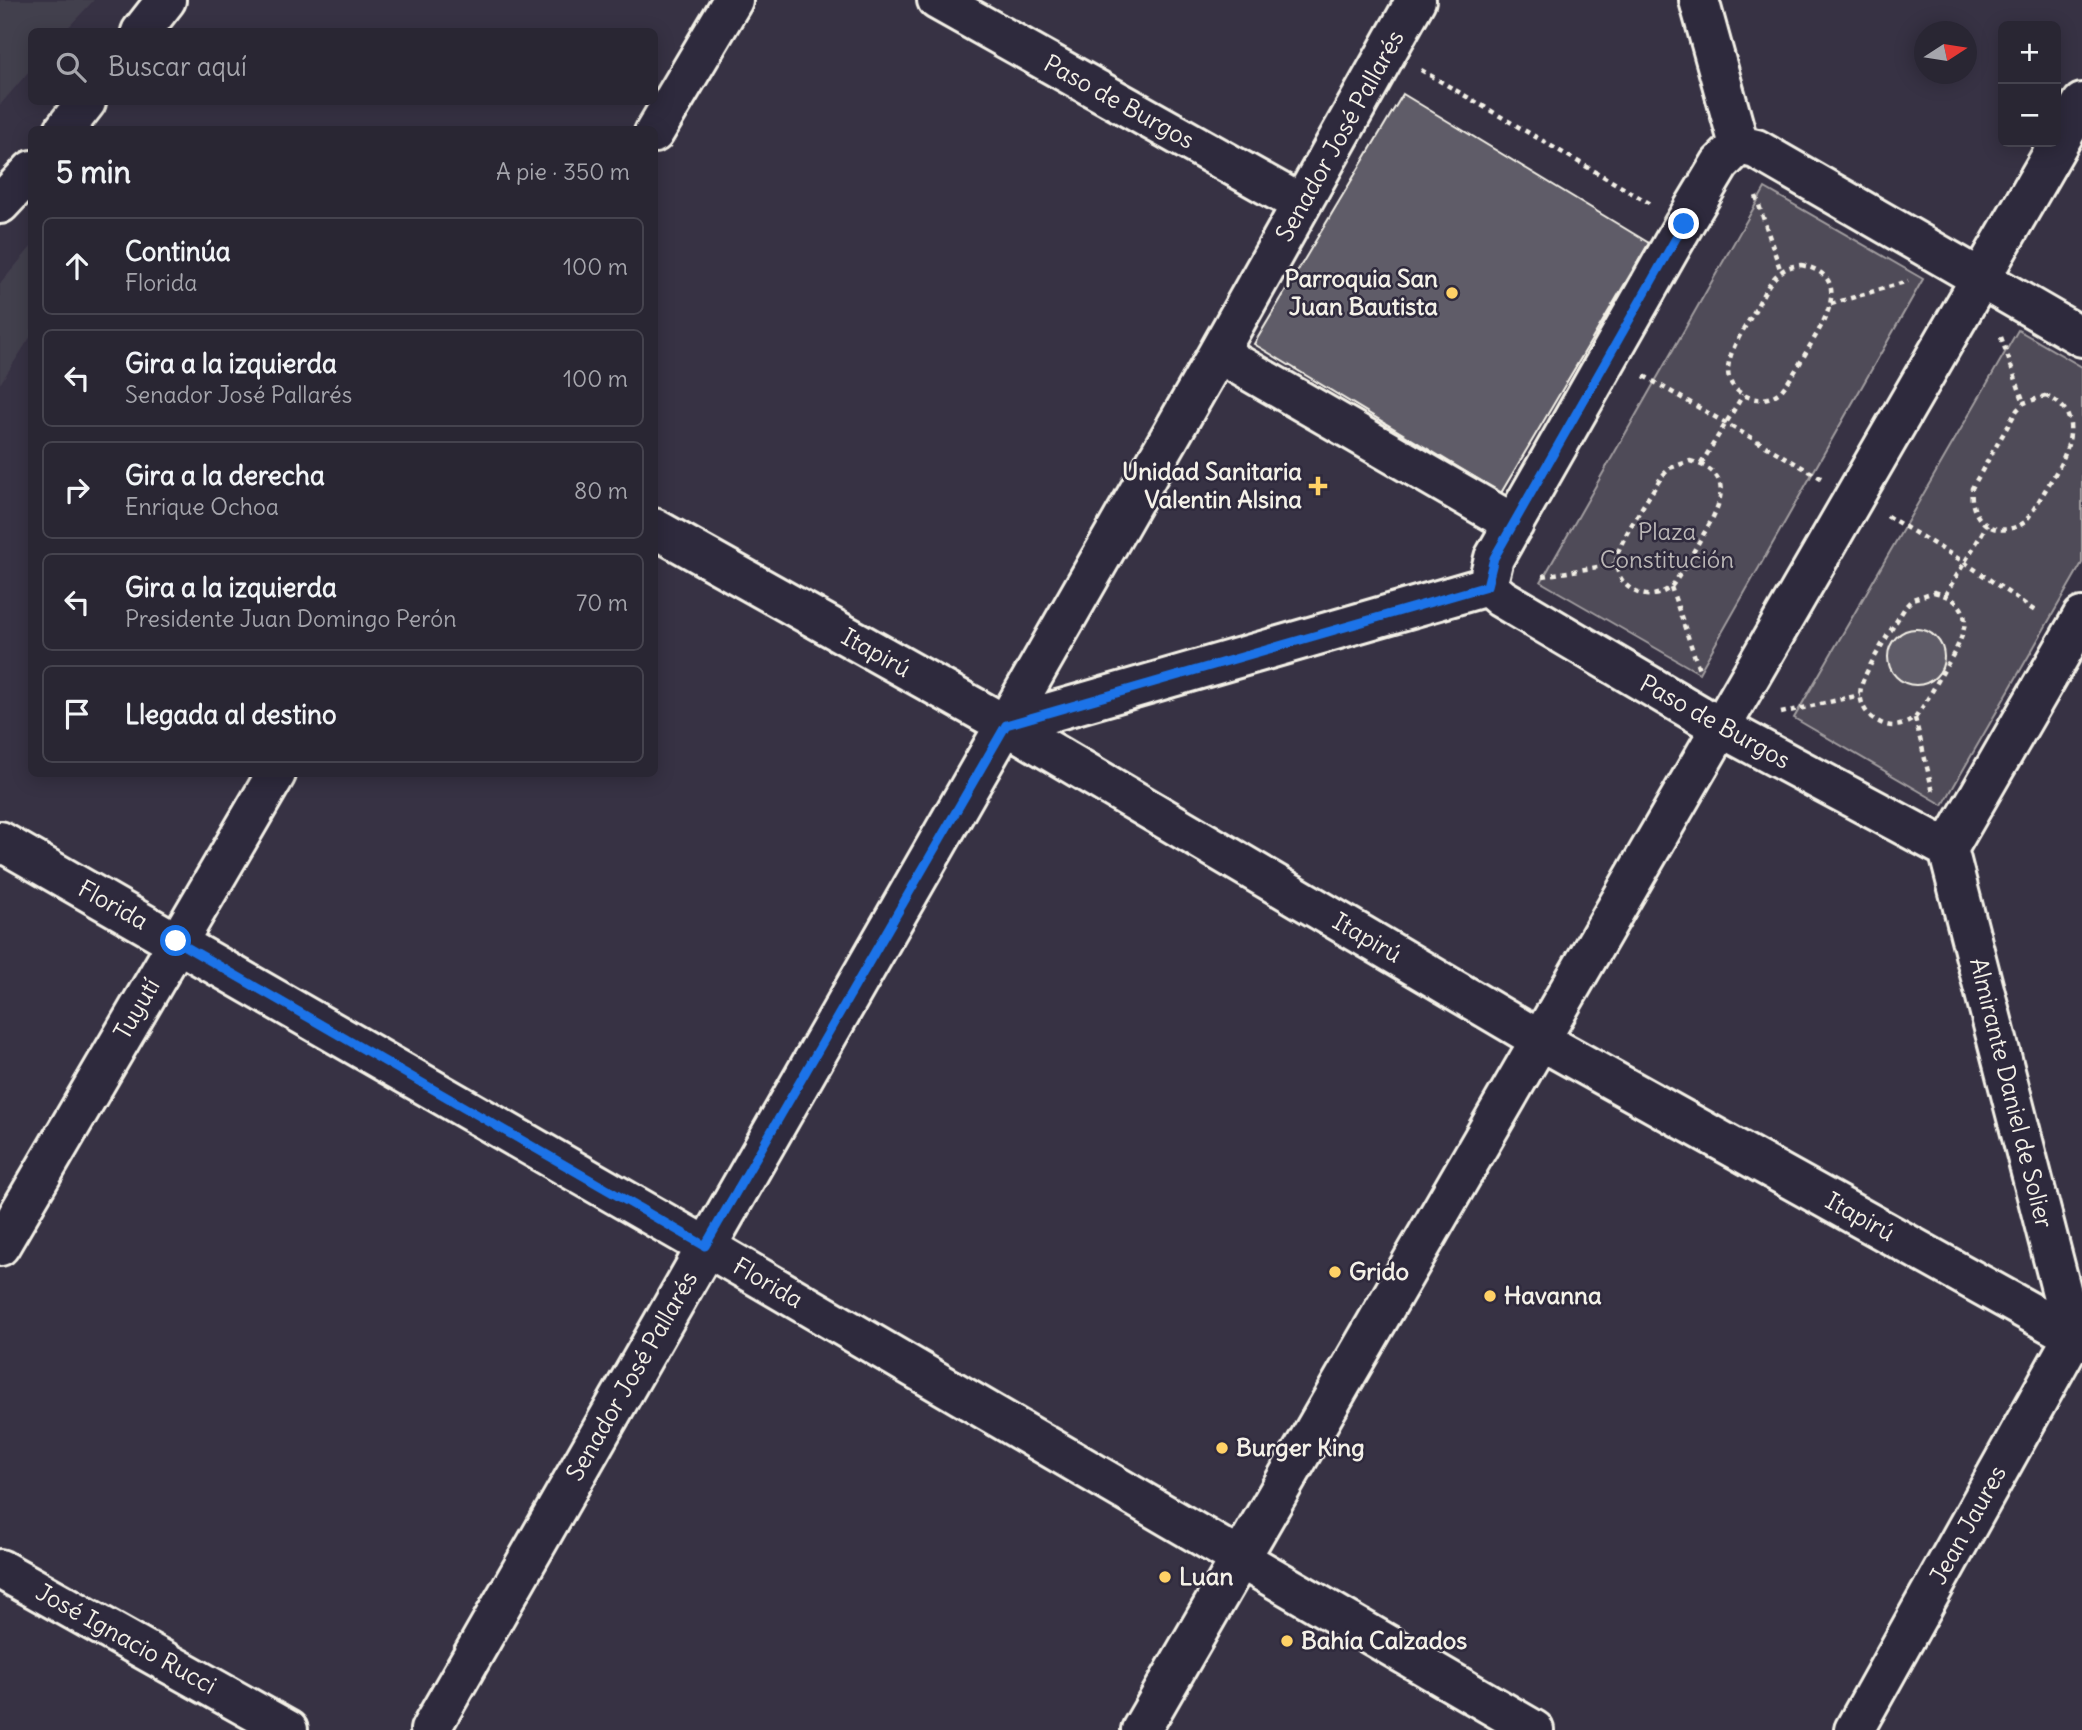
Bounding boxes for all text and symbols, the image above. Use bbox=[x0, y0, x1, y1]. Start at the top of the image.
north arrow bbox=[1914, 21, 1977, 84]
map controls bbox=[1998, 21, 2061, 147]
button: + bbox=[1998, 21, 2061, 84]
street label: Senador José Pallarés bbox=[1269, 25, 1410, 246]
search box bbox=[28, 28, 658, 105]
street label: Paso de Burgos bbox=[1039, 47, 1200, 155]
icon: search bbox=[52, 48, 90, 86]
text: Buscar aquí bbox=[108, 50, 247, 83]
button: − bbox=[1998, 84, 2061, 147]
text: 5 min bbox=[56, 153, 131, 191]
text: A pie · 350 m bbox=[496, 157, 630, 186]
route end bbox=[1668, 208, 1699, 239]
text: Continúa bbox=[125, 235, 231, 268]
icon: ahead bbox=[58, 247, 96, 285]
text: 100 m bbox=[563, 252, 628, 281]
place label: Parroquia San Juan Bautista bbox=[1285, 263, 1438, 321]
text: Florida bbox=[125, 268, 197, 297]
marker: Parroquia San Juan Bautista bbox=[1444, 285, 1460, 301]
text: Gira a la izquierda bbox=[125, 347, 337, 380]
icon: left bbox=[58, 359, 96, 397]
text: 100 m bbox=[563, 364, 628, 393]
text: Senador José Pallarés bbox=[125, 380, 352, 409]
place label: Unidad Sanitaria Valentin Alsina bbox=[1122, 456, 1302, 514]
text: Gira a la derecha bbox=[125, 459, 325, 492]
icon: right bbox=[58, 471, 96, 509]
text: 80 m bbox=[574, 476, 628, 505]
marker: Unidad Sanitaria Valentin Alsina bbox=[1308, 476, 1328, 496]
text: Enrique Ochoa bbox=[125, 492, 279, 521]
park label: Plaza Constitución bbox=[1600, 516, 1734, 574]
text: Gira a la izquierda bbox=[125, 571, 337, 604]
icon: left bbox=[58, 583, 96, 621]
text: 70 m bbox=[576, 588, 628, 617]
text: Presidente Juan Domingo Perón bbox=[125, 604, 457, 633]
street label: Itapirú bbox=[837, 621, 916, 683]
street label: Paso de Burgos bbox=[1635, 667, 1796, 775]
icon: arrive bbox=[58, 695, 96, 733]
text: Llegada al destino bbox=[125, 698, 337, 731]
street label: Florida bbox=[73, 873, 154, 936]
street label: Itapirú bbox=[1328, 906, 1407, 969]
route start bbox=[160, 925, 191, 956]
street label: Almirante Daniel de Solier bbox=[1964, 954, 2060, 1231]
street label: Tuyutí bbox=[107, 972, 166, 1045]
street label: Itapirú bbox=[1821, 1185, 1900, 1247]
street label: Florida bbox=[728, 1250, 809, 1314]
place label: Grido bbox=[1349, 1256, 1409, 1286]
marker: Grido bbox=[1327, 1264, 1343, 1280]
street label: Senador José Pallarés bbox=[559, 1265, 703, 1486]
place label: Havanna bbox=[1504, 1280, 1602, 1310]
marker: Havanna bbox=[1482, 1288, 1498, 1304]
place label: Burger King bbox=[1236, 1432, 1365, 1462]
marker: Burger King bbox=[1214, 1440, 1230, 1456]
street label: Jean Jaures bbox=[1922, 1460, 2012, 1589]
place label: Luan bbox=[1179, 1561, 1233, 1591]
marker: Luan bbox=[1157, 1569, 1173, 1585]
street label: José Ignacio Rucci bbox=[31, 1576, 222, 1700]
place label: Bahía Calzados bbox=[1301, 1625, 1467, 1655]
marker: Bahía Calzados bbox=[1279, 1633, 1295, 1649]

